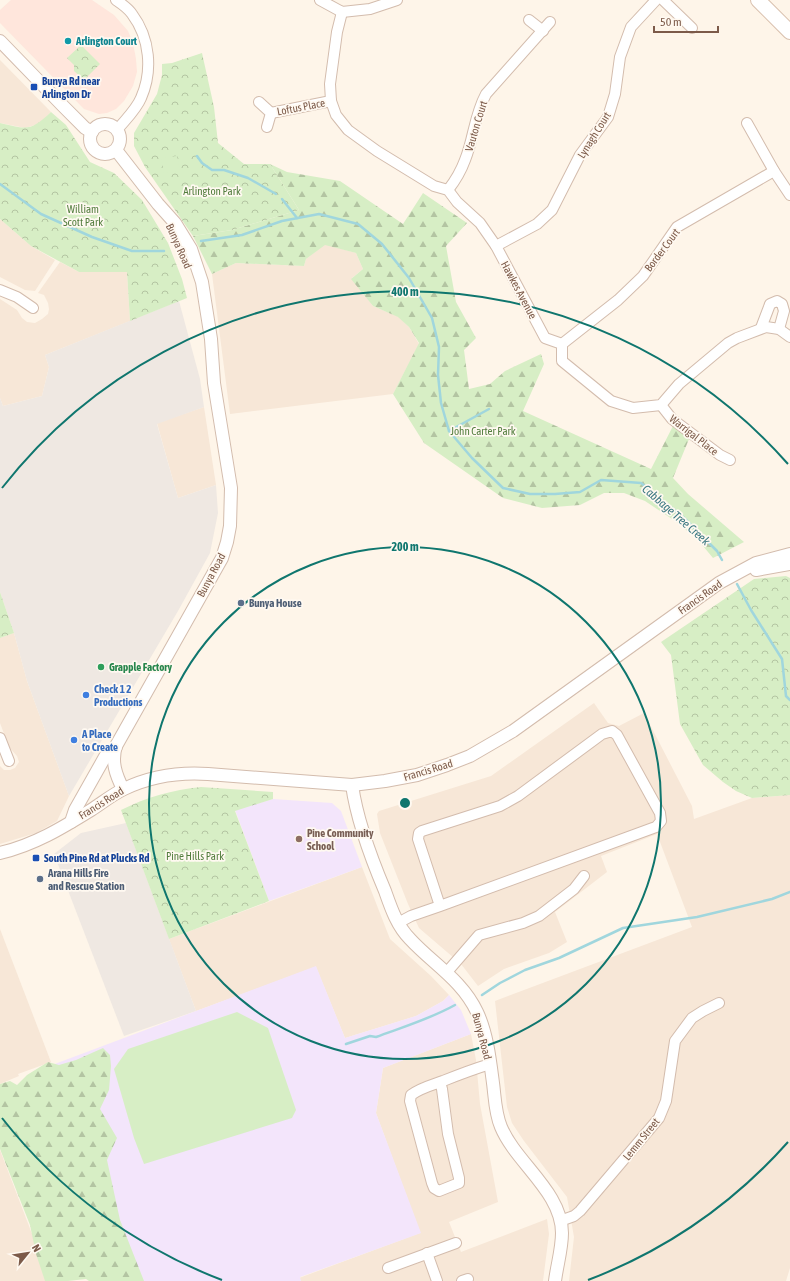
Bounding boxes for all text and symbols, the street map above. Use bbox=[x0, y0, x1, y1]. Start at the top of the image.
scale bar bbox=[654, 8, 718, 34]
text: 50 m bbox=[660, 15, 682, 29]
place label: Arlington Court bbox=[75, 35, 138, 47]
marker: Arlington Court bbox=[63, 36, 73, 46]
place label: Bunya Rd near Arlington Dr bbox=[41, 75, 101, 100]
marker: Bunya Rd near Arlington Dr bbox=[29, 82, 39, 92]
street label: Loftus Place bbox=[276, 96, 326, 118]
street label: Vauton Court bbox=[463, 99, 489, 153]
street label: Lynagh Court bbox=[575, 110, 613, 160]
park label: Arlington Park bbox=[183, 185, 241, 197]
park label: William Scott Park bbox=[63, 203, 103, 228]
street label: Bunya Road bbox=[164, 222, 194, 270]
street label: Border Court bbox=[642, 226, 682, 274]
street label: Hawkes Avenue bbox=[499, 259, 539, 321]
text: 400 m bbox=[390, 285, 419, 299]
street label: Warrigal Place bbox=[667, 412, 721, 458]
park label: John Carter Park bbox=[450, 425, 516, 437]
water label: Cabbage Tree Creek bbox=[639, 482, 713, 549]
text: 200 m bbox=[391, 540, 419, 554]
street label: Bunya Road bbox=[194, 551, 228, 599]
street label: Francis Road bbox=[676, 578, 724, 616]
place label: Bunya House bbox=[249, 597, 302, 609]
marker: Bunya House bbox=[236, 598, 246, 608]
place label: Grapple Factory bbox=[109, 661, 173, 673]
marker: Grapple Factory bbox=[96, 662, 106, 672]
place label: Check 1 2 Productions bbox=[94, 683, 143, 708]
marker: Check 1 2 Productions bbox=[81, 690, 91, 700]
place label: A Place to Create bbox=[81, 728, 118, 753]
marker: A Place to Create bbox=[69, 735, 79, 745]
street label: Francis Road bbox=[402, 757, 454, 783]
street label: Francis Road bbox=[76, 784, 126, 822]
centre of rings bbox=[398, 796, 412, 810]
place label: Pine Community School bbox=[307, 827, 374, 852]
marker: Pine Community School bbox=[294, 834, 304, 844]
park label: Pine Hills Park bbox=[166, 850, 224, 862]
place label: South Pine Rd at Plucks Rd bbox=[44, 852, 149, 864]
marker: South Pine Rd at Plucks Rd bbox=[31, 853, 41, 863]
place label: Arana Hills Fire and Rescue Station bbox=[47, 867, 125, 892]
marker: Arana Hills Fire and Rescue Station bbox=[35, 874, 45, 884]
street label: Bunya Road bbox=[470, 1011, 494, 1061]
street label: Lemm Street bbox=[620, 1116, 662, 1162]
north arrow bbox=[8, 1233, 48, 1273]
text: N bbox=[30, 1242, 43, 1254]

